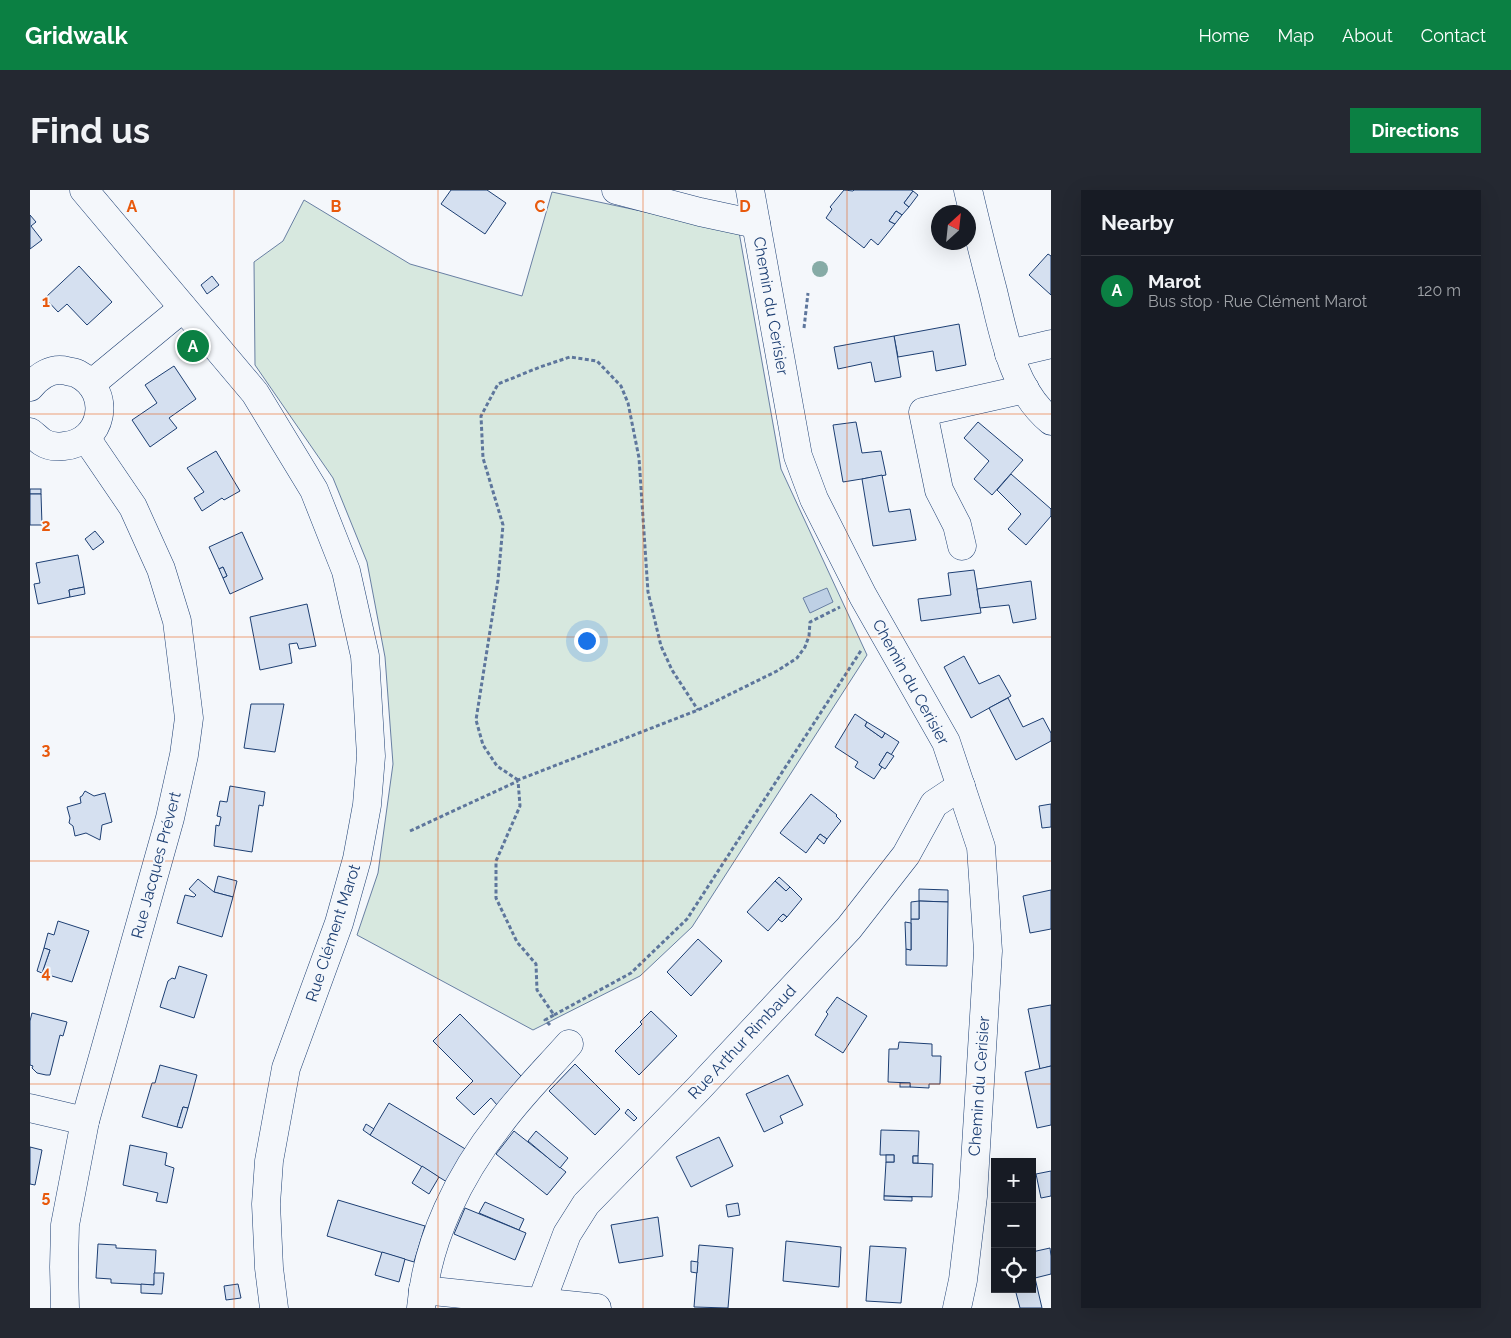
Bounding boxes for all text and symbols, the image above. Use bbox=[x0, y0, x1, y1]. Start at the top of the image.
text: Gridwalk bbox=[25, 21, 128, 50]
text: Home bbox=[1198, 25, 1249, 46]
text: Map bbox=[1277, 25, 1314, 46]
text: About bbox=[1342, 25, 1393, 46]
text: Contact bbox=[1421, 25, 1486, 46]
button: Directions bbox=[1350, 108, 1481, 153]
text: Find us bbox=[30, 110, 150, 151]
text: A bbox=[127, 197, 138, 216]
text: B bbox=[331, 197, 342, 216]
text: C bbox=[535, 197, 546, 216]
text: D bbox=[739, 197, 751, 216]
north arrow bbox=[931, 205, 976, 250]
text: Nearby bbox=[1101, 210, 1174, 235]
street label: Chemin du Cerisier bbox=[749, 235, 793, 377]
text: Marot bbox=[1148, 270, 1201, 292]
text: A bbox=[1112, 281, 1122, 300]
text: 120 m bbox=[1417, 281, 1461, 300]
text: 1 bbox=[42, 292, 50, 311]
text: Bus stop · Rue Clément Marot bbox=[1148, 292, 1367, 311]
pin: A bbox=[177, 327, 209, 365]
text: 2 bbox=[41, 516, 51, 535]
street label: Chemin du Cerisier bbox=[869, 616, 954, 748]
your location bbox=[574, 628, 600, 654]
text: 3 bbox=[42, 740, 51, 759]
street label: Rue Jacques Prévert bbox=[127, 789, 185, 941]
street label: Rue Clément Marot bbox=[302, 861, 364, 1004]
text: 4 bbox=[41, 963, 51, 982]
street label: Rue Arthur Rimbaud bbox=[684, 981, 800, 1103]
street label: Chemin du Cerisier bbox=[965, 1015, 993, 1157]
map controls bbox=[991, 1158, 1036, 1293]
button: + bbox=[991, 1158, 1036, 1203]
text: 5 bbox=[42, 1187, 51, 1206]
button: − bbox=[991, 1203, 1036, 1248]
button: locate bbox=[991, 1248, 1036, 1293]

